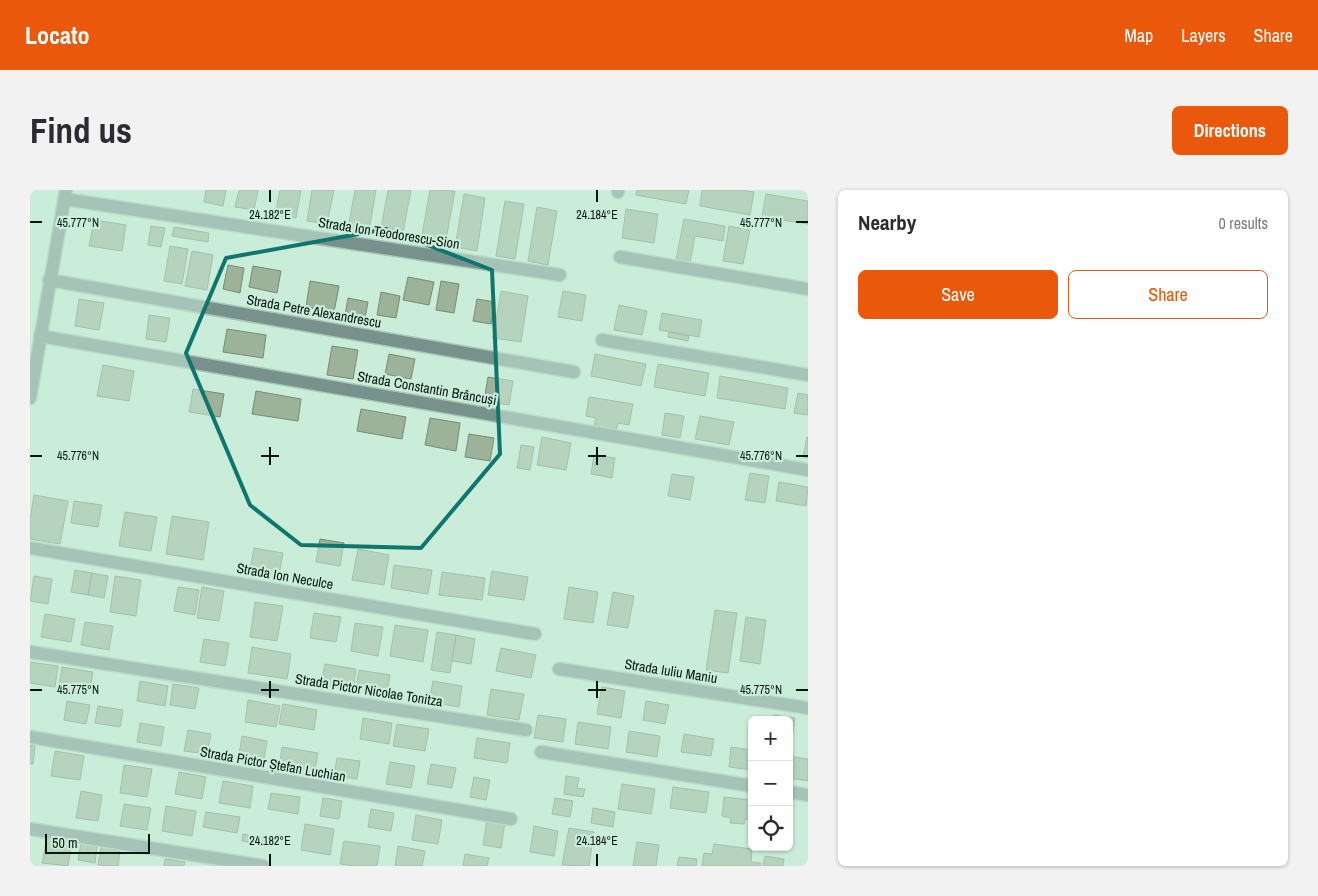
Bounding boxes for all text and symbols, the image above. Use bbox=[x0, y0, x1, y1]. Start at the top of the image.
text: Locato bbox=[25, 19, 90, 51]
text: Map bbox=[1125, 23, 1153, 48]
text: Layers bbox=[1181, 23, 1226, 48]
text: Share bbox=[1254, 23, 1293, 48]
button: Directions bbox=[1172, 106, 1288, 155]
text: Find us bbox=[30, 107, 132, 154]
text: 24.182°E bbox=[249, 207, 291, 223]
text: 24.184°E bbox=[576, 207, 618, 223]
text: Nearby bbox=[858, 208, 916, 237]
text: 0 results bbox=[1218, 212, 1268, 234]
street label: Strada Ion Teodorescu-Sion bbox=[317, 213, 461, 253]
text: 45.777°N bbox=[57, 215, 99, 231]
text: 45.777°N bbox=[740, 215, 782, 231]
button: Save bbox=[858, 270, 1058, 319]
button: Share bbox=[1068, 270, 1268, 319]
street label: Strada Petre Alexandrescu bbox=[245, 290, 383, 332]
street label: Strada Constantin Brâncuși bbox=[356, 367, 498, 409]
text: 45.776°N bbox=[57, 448, 99, 464]
text: 45.776°N bbox=[740, 448, 782, 464]
street label: Strada Ion Neculce bbox=[235, 559, 335, 593]
street label: Strada Iuliu Maniu bbox=[623, 655, 719, 687]
street label: Strada Pictor Nicolae Tonitza bbox=[294, 669, 445, 711]
text: 45.775°N bbox=[57, 682, 99, 698]
text: 45.775°N bbox=[740, 682, 782, 698]
map controls bbox=[748, 716, 793, 851]
button: + bbox=[748, 716, 793, 761]
street label: Strada Pictor Ștefan Luchian bbox=[199, 742, 347, 786]
button: − bbox=[748, 761, 793, 806]
button: locate bbox=[748, 806, 793, 851]
scale bar bbox=[45, 831, 150, 854]
text: 24.182°E bbox=[249, 833, 291, 849]
text: 24.184°E bbox=[576, 833, 618, 849]
text: 50 m bbox=[52, 834, 78, 852]

